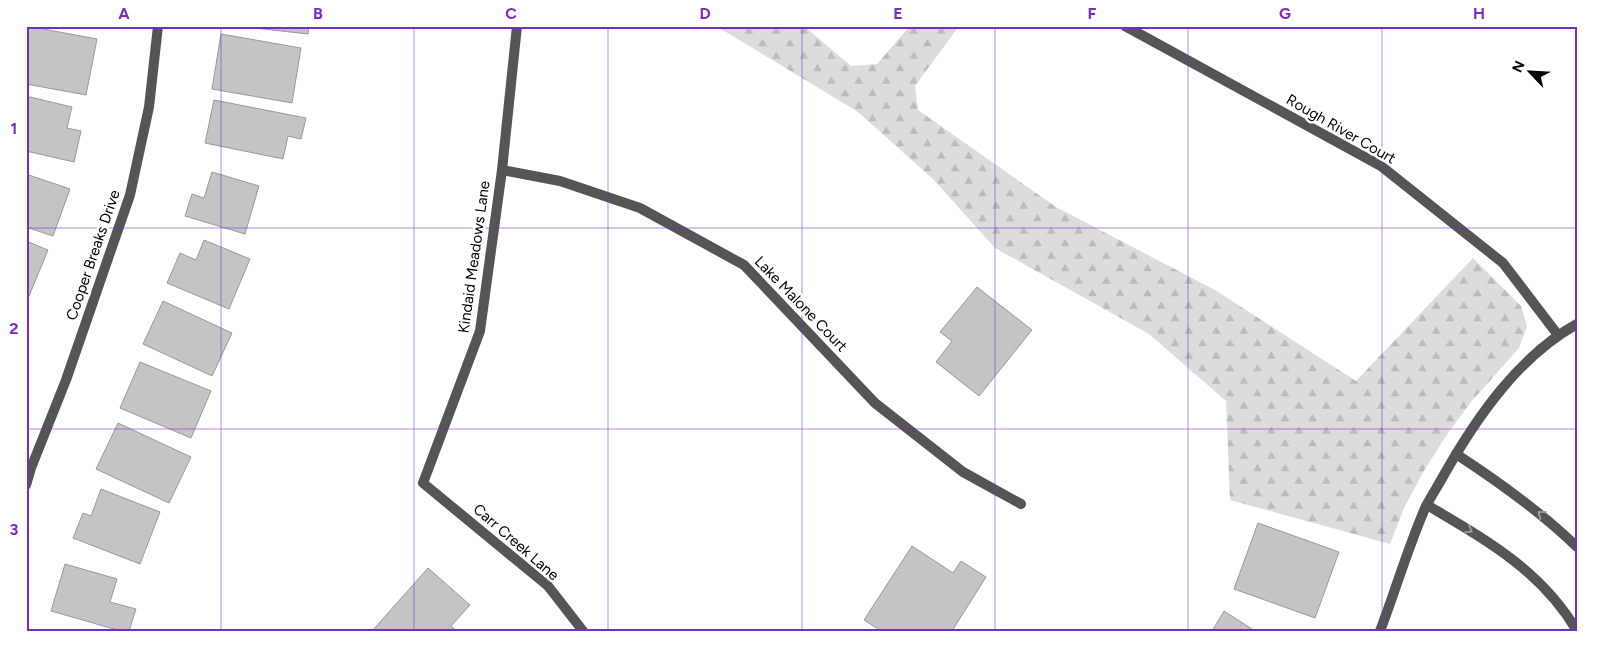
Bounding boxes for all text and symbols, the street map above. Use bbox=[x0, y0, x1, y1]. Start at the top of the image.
text: A bbox=[118, 4, 130, 23]
text: B bbox=[313, 4, 323, 23]
text: C bbox=[505, 4, 517, 23]
text: D bbox=[699, 4, 711, 23]
text: E bbox=[893, 4, 903, 23]
text: F bbox=[1088, 4, 1097, 23]
text: G bbox=[1279, 4, 1291, 23]
text: H bbox=[1473, 4, 1485, 23]
north arrow bbox=[1506, 48, 1556, 98]
text: N bbox=[1509, 58, 1529, 75]
street label: Rough River Court bbox=[1283, 90, 1399, 168]
text: 1 bbox=[11, 119, 17, 138]
street label: Kindaid Meadows Lane bbox=[454, 180, 494, 334]
street label: Cooper Breaks Drive bbox=[62, 187, 124, 323]
street label: Lake Malone Court bbox=[751, 253, 851, 356]
text: 2 bbox=[9, 319, 19, 338]
street label: Carr Creek Lane bbox=[470, 500, 562, 584]
one-way arrow bbox=[1537, 511, 1547, 520]
text: 3 bbox=[10, 520, 19, 539]
one-way arrow bbox=[1464, 523, 1473, 533]

